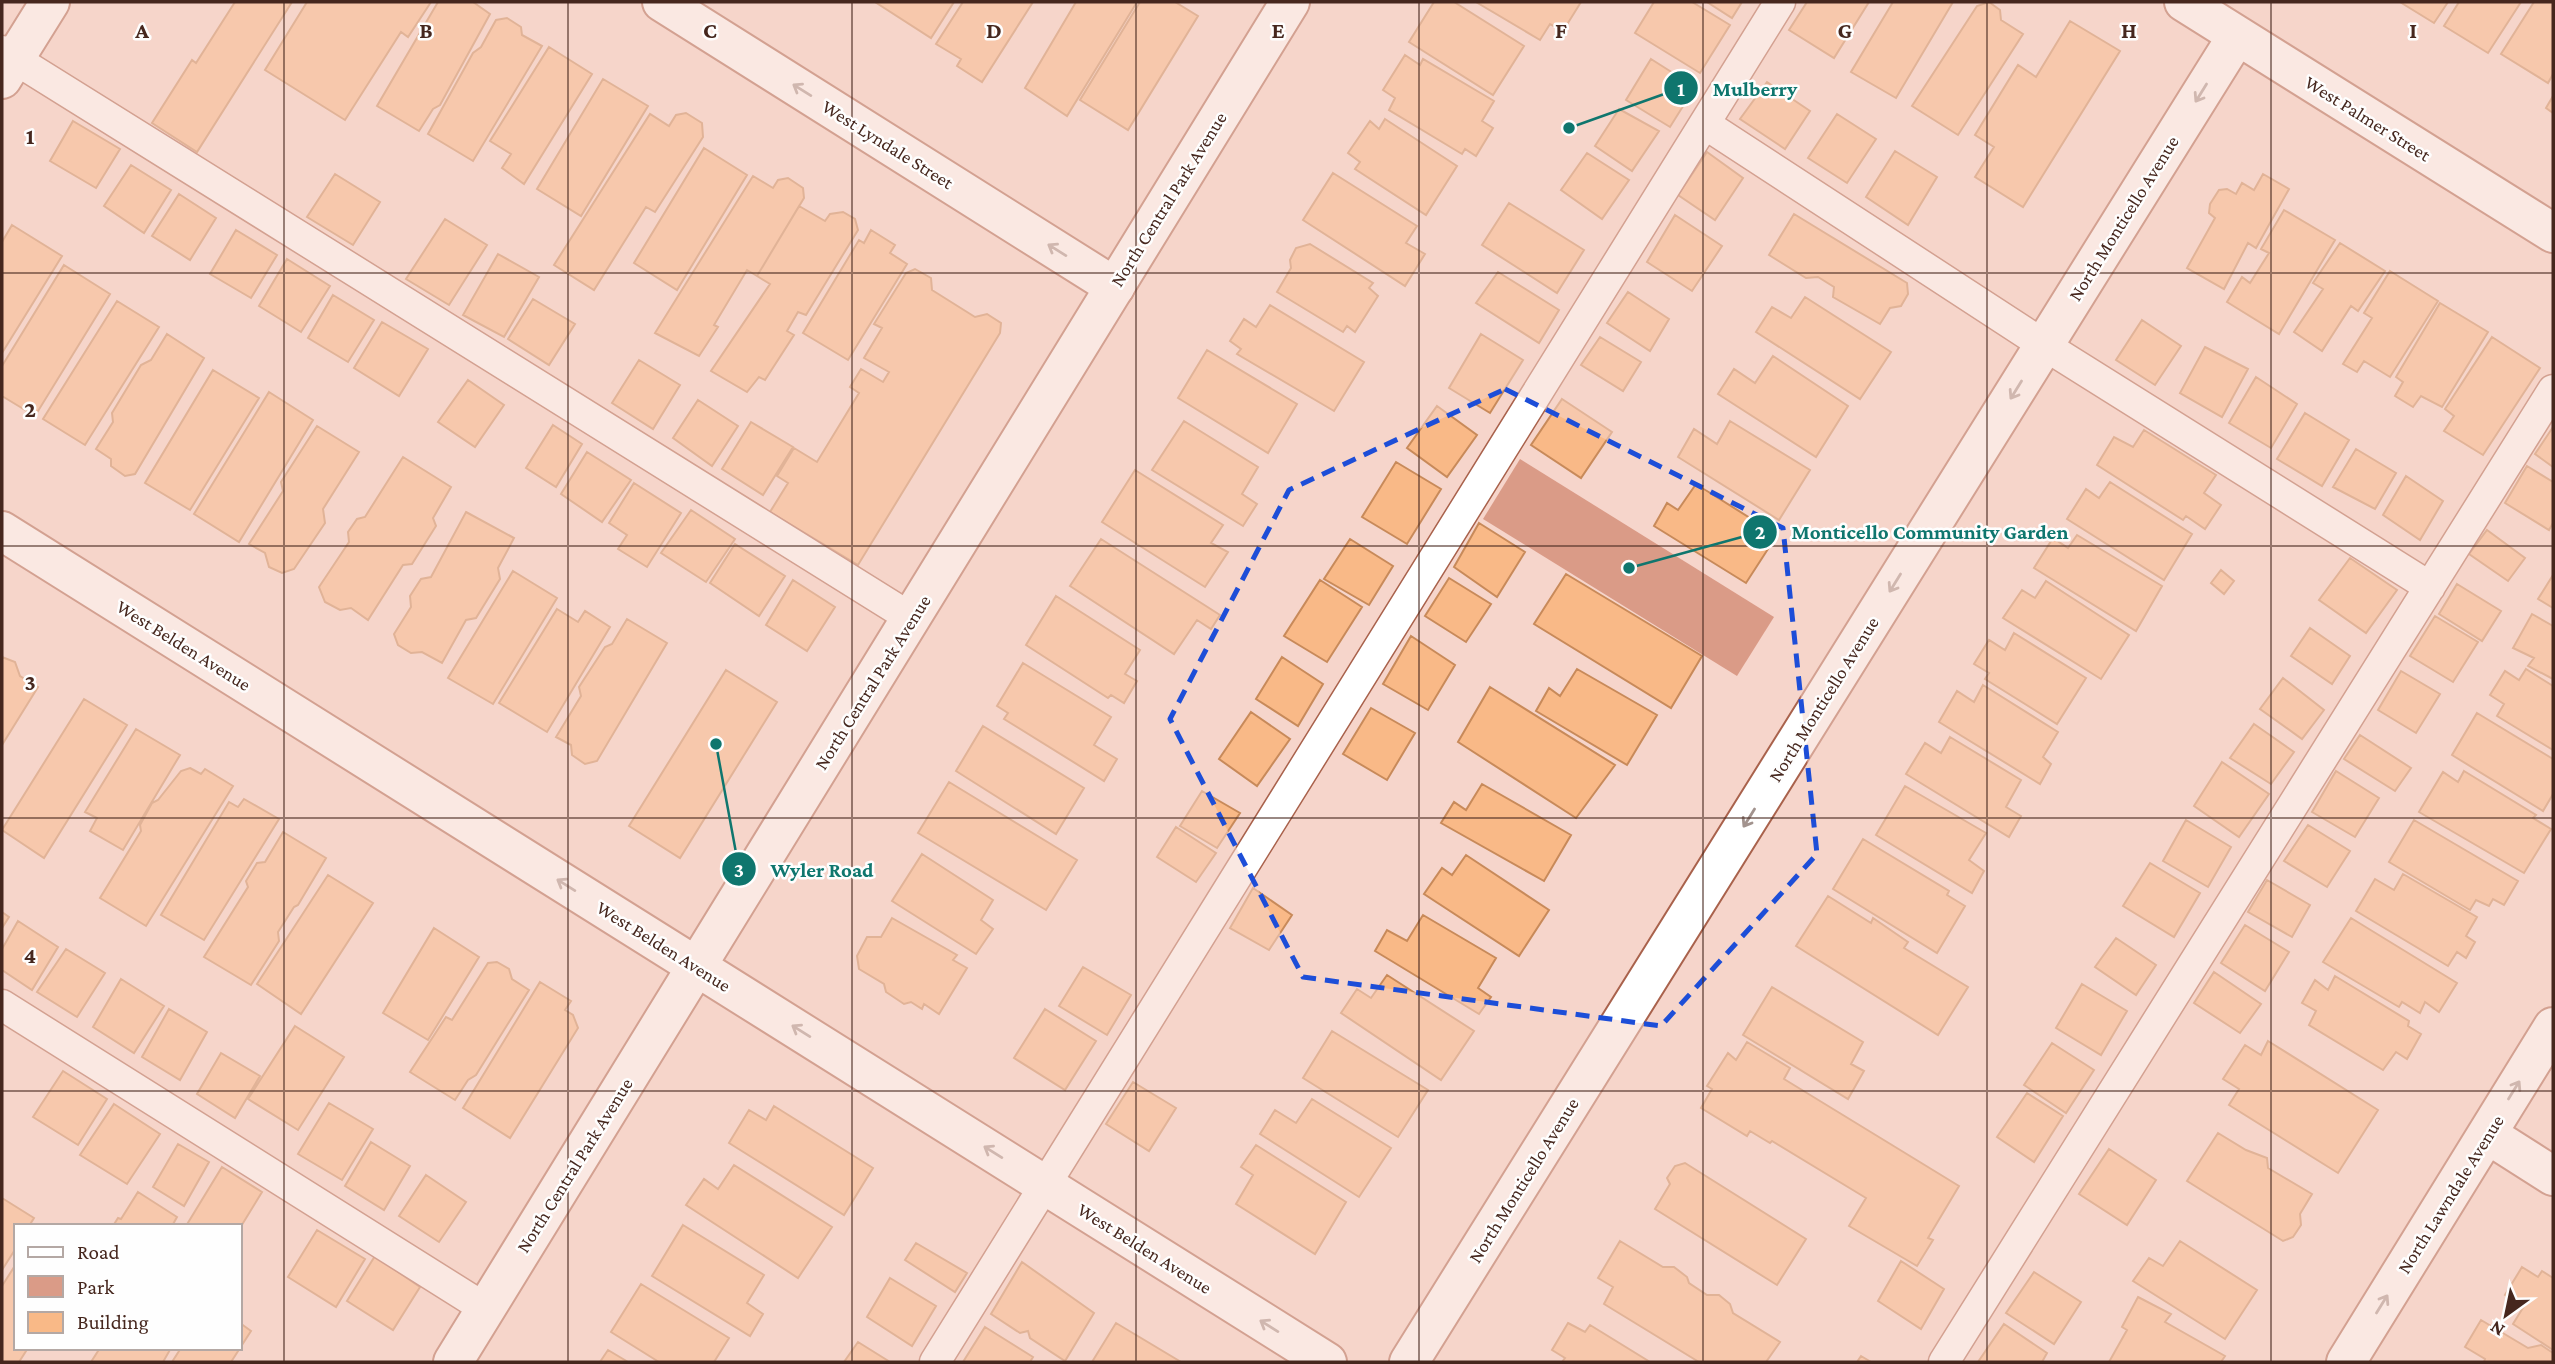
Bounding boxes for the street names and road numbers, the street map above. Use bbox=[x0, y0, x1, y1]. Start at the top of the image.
street label: West Palmer Street bbox=[2301, 71, 2435, 166]
street label: West Lyndale Street bbox=[818, 96, 958, 194]
street label: North Central Park Avenue bbox=[1106, 108, 1231, 290]
street label: North Monticello Avenue bbox=[2064, 132, 2183, 305]
street label: North Central Park Avenue bbox=[810, 591, 935, 773]
street label: West Belden Avenue bbox=[113, 596, 255, 695]
street label: North Monticello Avenue bbox=[1764, 613, 1883, 786]
street label: West Belden Avenue bbox=[593, 897, 735, 996]
street label: North Central Park Avenue bbox=[512, 1074, 637, 1256]
street label: North Monticello Avenue bbox=[1464, 1094, 1583, 1267]
street label: North Lawndale Avenue bbox=[2393, 1111, 2508, 1277]
street label: West Belden Avenue bbox=[1074, 1199, 1216, 1298]

